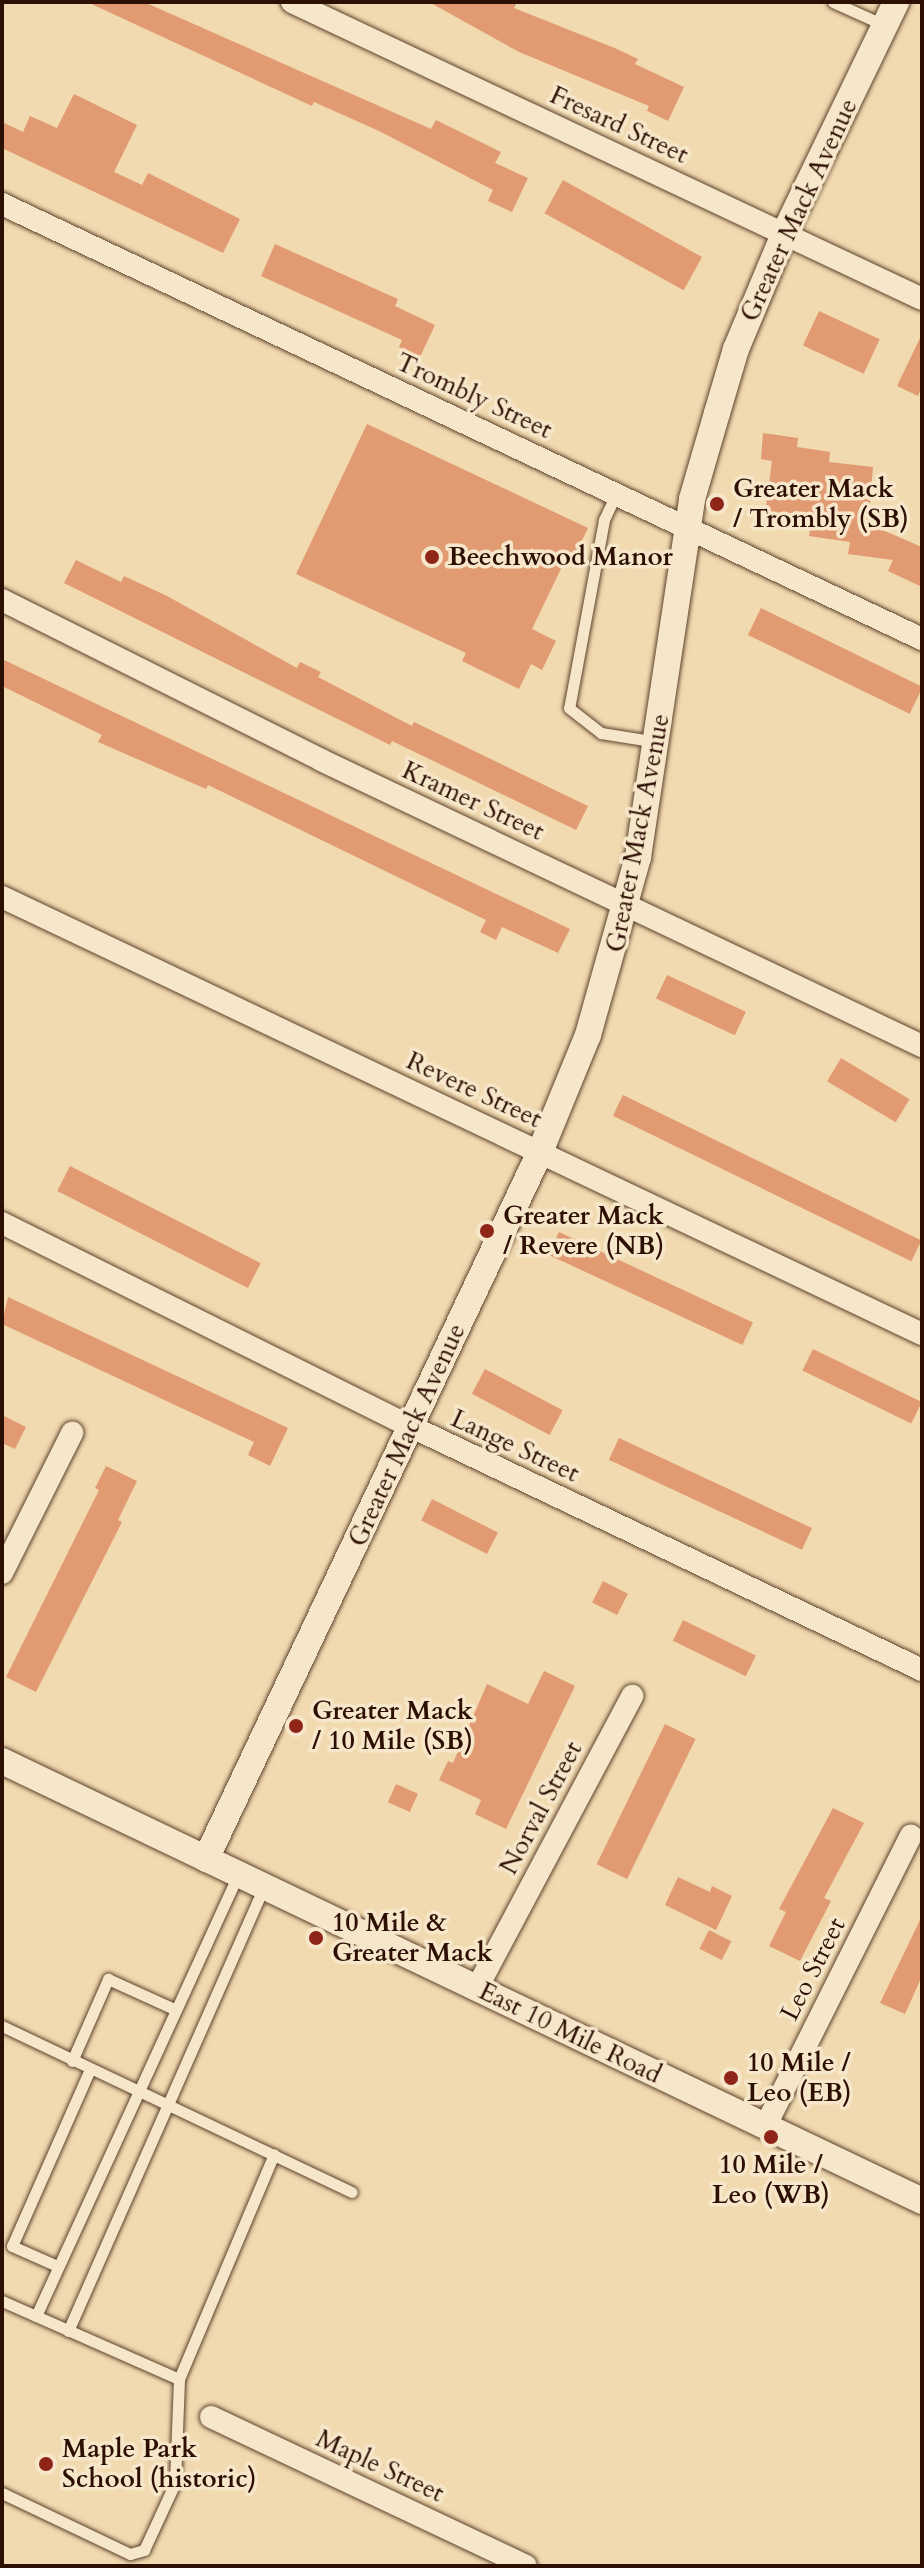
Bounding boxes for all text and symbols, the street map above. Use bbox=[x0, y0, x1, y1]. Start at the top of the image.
street label: Fresard Street bbox=[545, 79, 693, 171]
street label: Greater Mack Avenue bbox=[734, 94, 864, 326]
street label: Trombly Street bbox=[391, 346, 557, 446]
place label: Greater Mack / Trombly (SB) bbox=[733, 473, 909, 534]
marker: Greater Mack / Trombly (SB) bbox=[708, 495, 726, 513]
place label: Beechwood Manor bbox=[448, 541, 673, 573]
marker: Beechwood Manor bbox=[423, 548, 441, 566]
street label: Greater Mack Avenue bbox=[600, 711, 676, 955]
street label: Kramer Street bbox=[397, 755, 549, 847]
street label: Revere Street bbox=[401, 1045, 547, 1135]
place label: Greater Mack / Revere (NB) bbox=[503, 1200, 664, 1262]
marker: Greater Mack / Revere (NB) bbox=[478, 1222, 496, 1240]
street label: Greater Mack Avenue bbox=[342, 1319, 472, 1551]
street label: Lange Street bbox=[446, 1403, 584, 1489]
place label: Greater Mack / 10 Mile (SB) bbox=[312, 1695, 473, 1756]
marker: Greater Mack / 10 Mile (SB) bbox=[287, 1717, 305, 1735]
street label: Norval Street bbox=[493, 1736, 589, 1880]
place label: 10 Mile & Greater Mack bbox=[332, 1907, 493, 1968]
street label: Leo Street bbox=[774, 1912, 852, 2026]
marker: 10 Mile & Greater Mack bbox=[307, 1929, 325, 1947]
street label: East 10 Mile Road bbox=[474, 1975, 666, 2091]
place label: 10 Mile / Leo (EB) bbox=[747, 2047, 852, 2108]
marker: 10 Mile / Leo (EB) bbox=[722, 2069, 740, 2087]
marker: 10 Mile / Leo (WB) bbox=[762, 2128, 780, 2146]
place label: 10 Mile / Leo (WB) bbox=[712, 2149, 830, 2210]
street label: Maple Street bbox=[311, 2423, 449, 2509]
place label: Maple Park School (historic) bbox=[62, 2433, 257, 2494]
marker: Maple Park School (historic) bbox=[37, 2455, 55, 2473]

